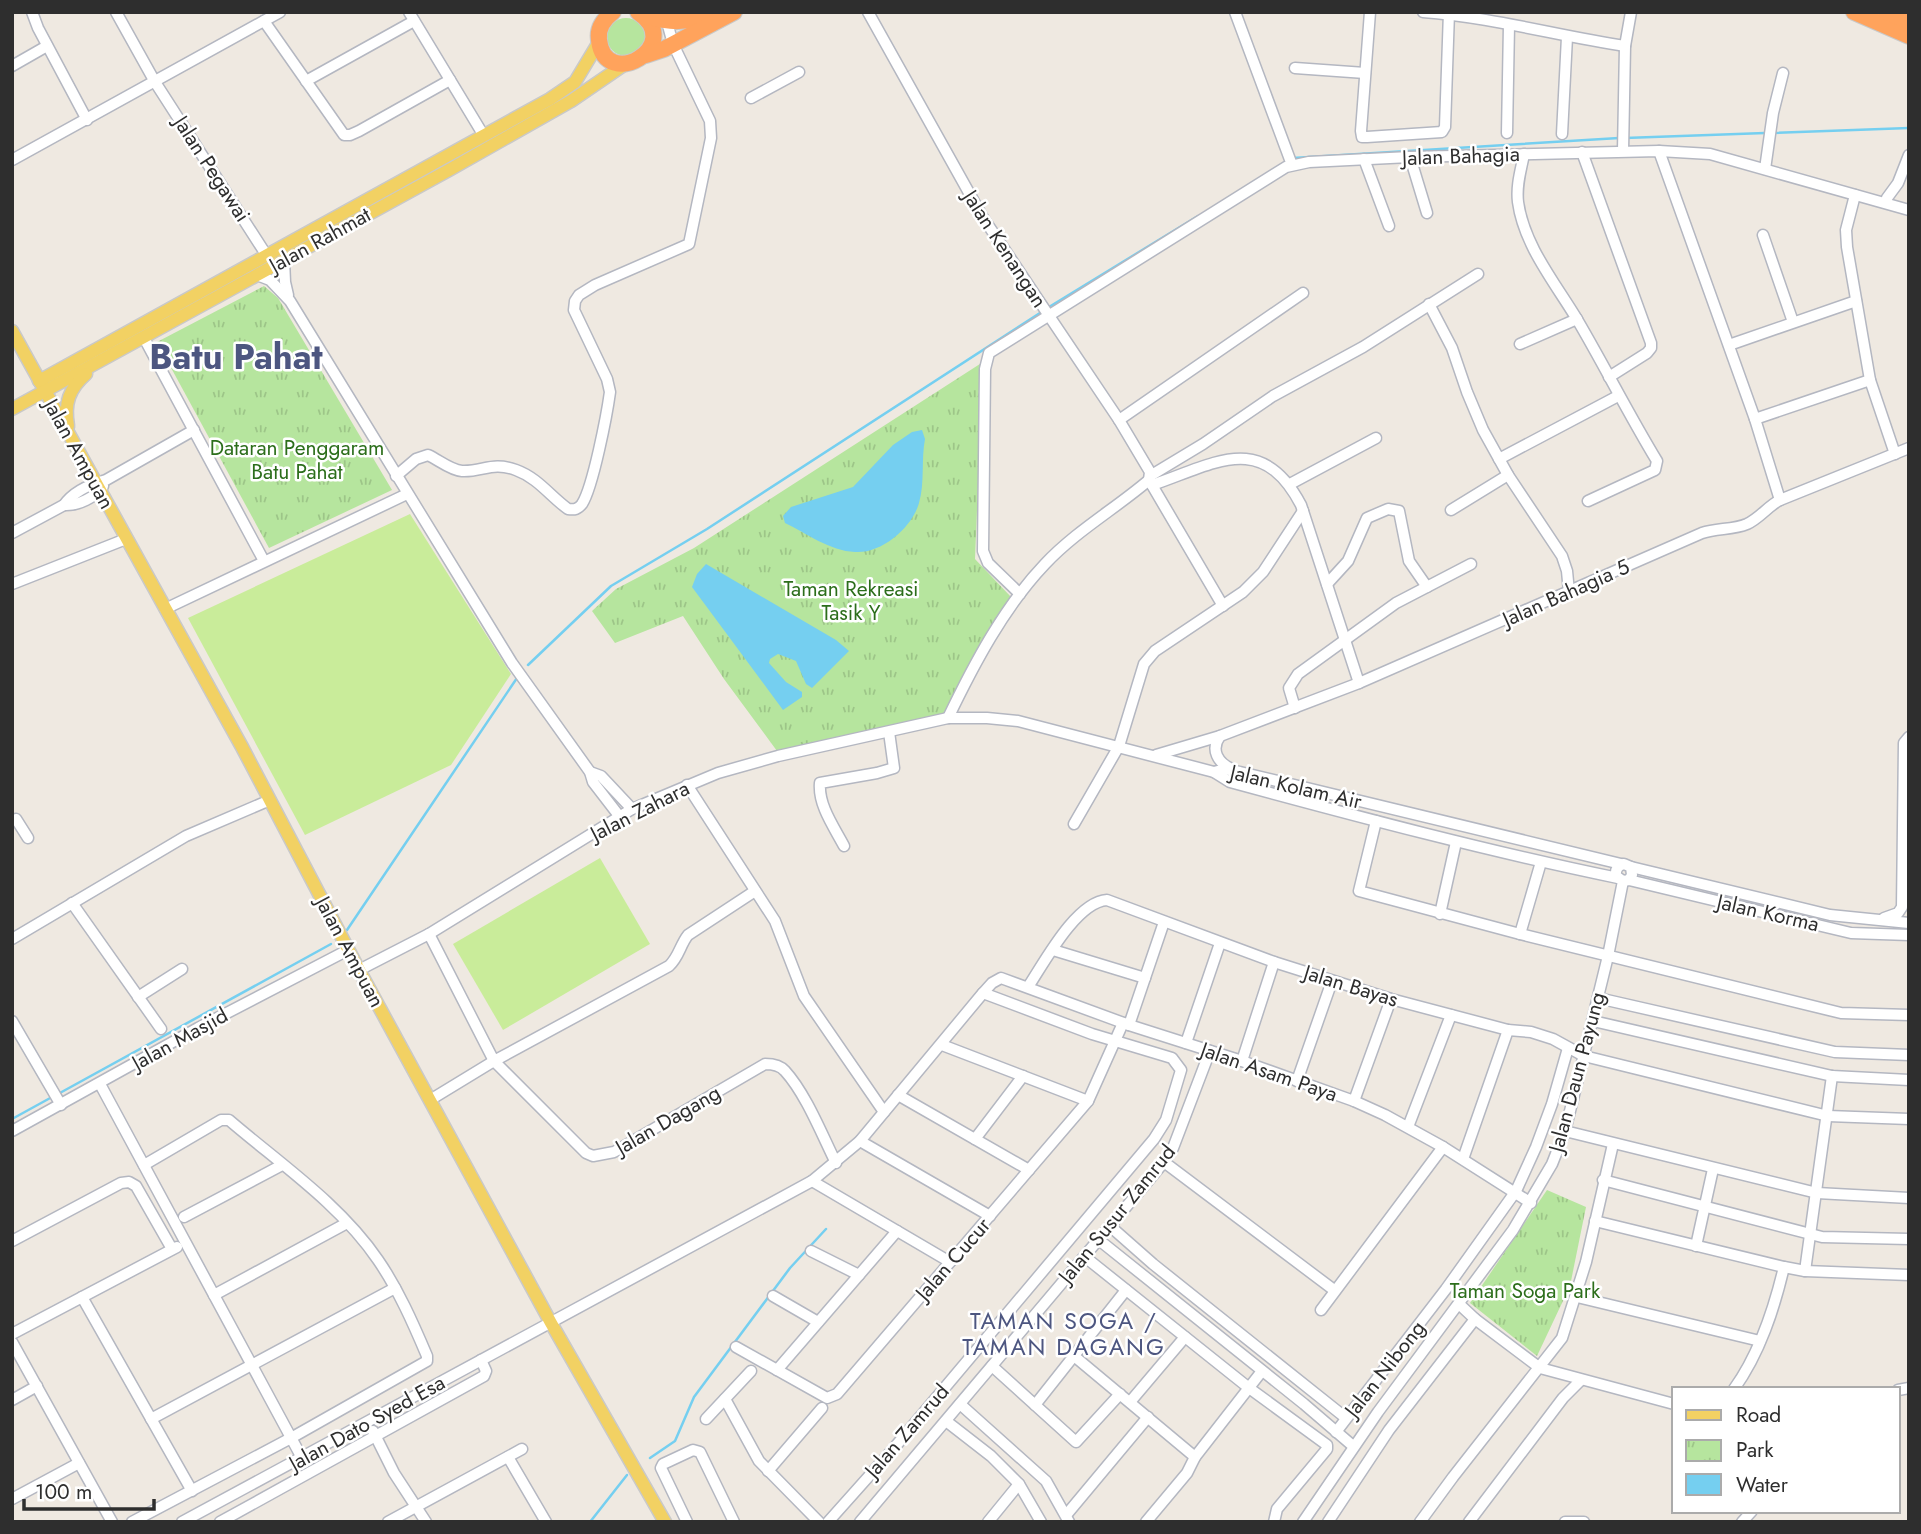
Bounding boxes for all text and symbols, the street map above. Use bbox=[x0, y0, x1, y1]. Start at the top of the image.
street label: Jalan Pegawai bbox=[165, 108, 258, 228]
street label: Jalan Bahagia bbox=[1399, 139, 1520, 173]
street label: Jalan Kenangan bbox=[954, 182, 1054, 314]
street label: Jalan Rahmat bbox=[261, 200, 376, 282]
district label: Batu Pahat bbox=[149, 332, 323, 382]
street label: Jalan Ampuan bbox=[35, 391, 122, 515]
park label: Dataran Penggaram Batu Pahat bbox=[210, 433, 384, 487]
street label: Jalan Bahagia 5 bbox=[1495, 552, 1634, 636]
park label: Taman Rekreasi Tasik Y bbox=[783, 574, 919, 628]
street label: Jalan Kolam Air bbox=[1224, 757, 1366, 817]
street label: Jalan Zahara bbox=[583, 773, 695, 850]
street label: Jalan Korma bbox=[1711, 886, 1822, 939]
street label: Jalan Ampuan bbox=[307, 889, 392, 1013]
street label: Jalan Bayas bbox=[1297, 957, 1402, 1015]
street label: Jalan Daun Payung bbox=[1540, 989, 1613, 1158]
street label: Jalan Masjid bbox=[124, 1000, 233, 1079]
street label: Jalan Asam Paya bbox=[1194, 1034, 1341, 1109]
street label: Jalan Dagang bbox=[607, 1078, 726, 1164]
street label: Jalan Susur Zamrud bbox=[1050, 1138, 1182, 1292]
street label: Jalan Cucur bbox=[907, 1210, 998, 1309]
park label: Taman Soga Park bbox=[1450, 1276, 1601, 1306]
district label: TAMAN SOGA / TAMAN DAGANG bbox=[962, 1304, 1166, 1364]
street label: Jalan Nibong bbox=[1336, 1314, 1432, 1426]
street label: Jalan Dato Syed Esa bbox=[281, 1368, 450, 1480]
street label: Jalan Zamrud bbox=[856, 1378, 956, 1487]
legend bbox=[1672, 1387, 1900, 1513]
text: Road bbox=[1736, 1400, 1781, 1430]
text: Park bbox=[1736, 1435, 1774, 1465]
scale bar bbox=[24, 1468, 154, 1512]
text: Water bbox=[1736, 1470, 1789, 1500]
text: 100 m bbox=[35, 1477, 92, 1507]

